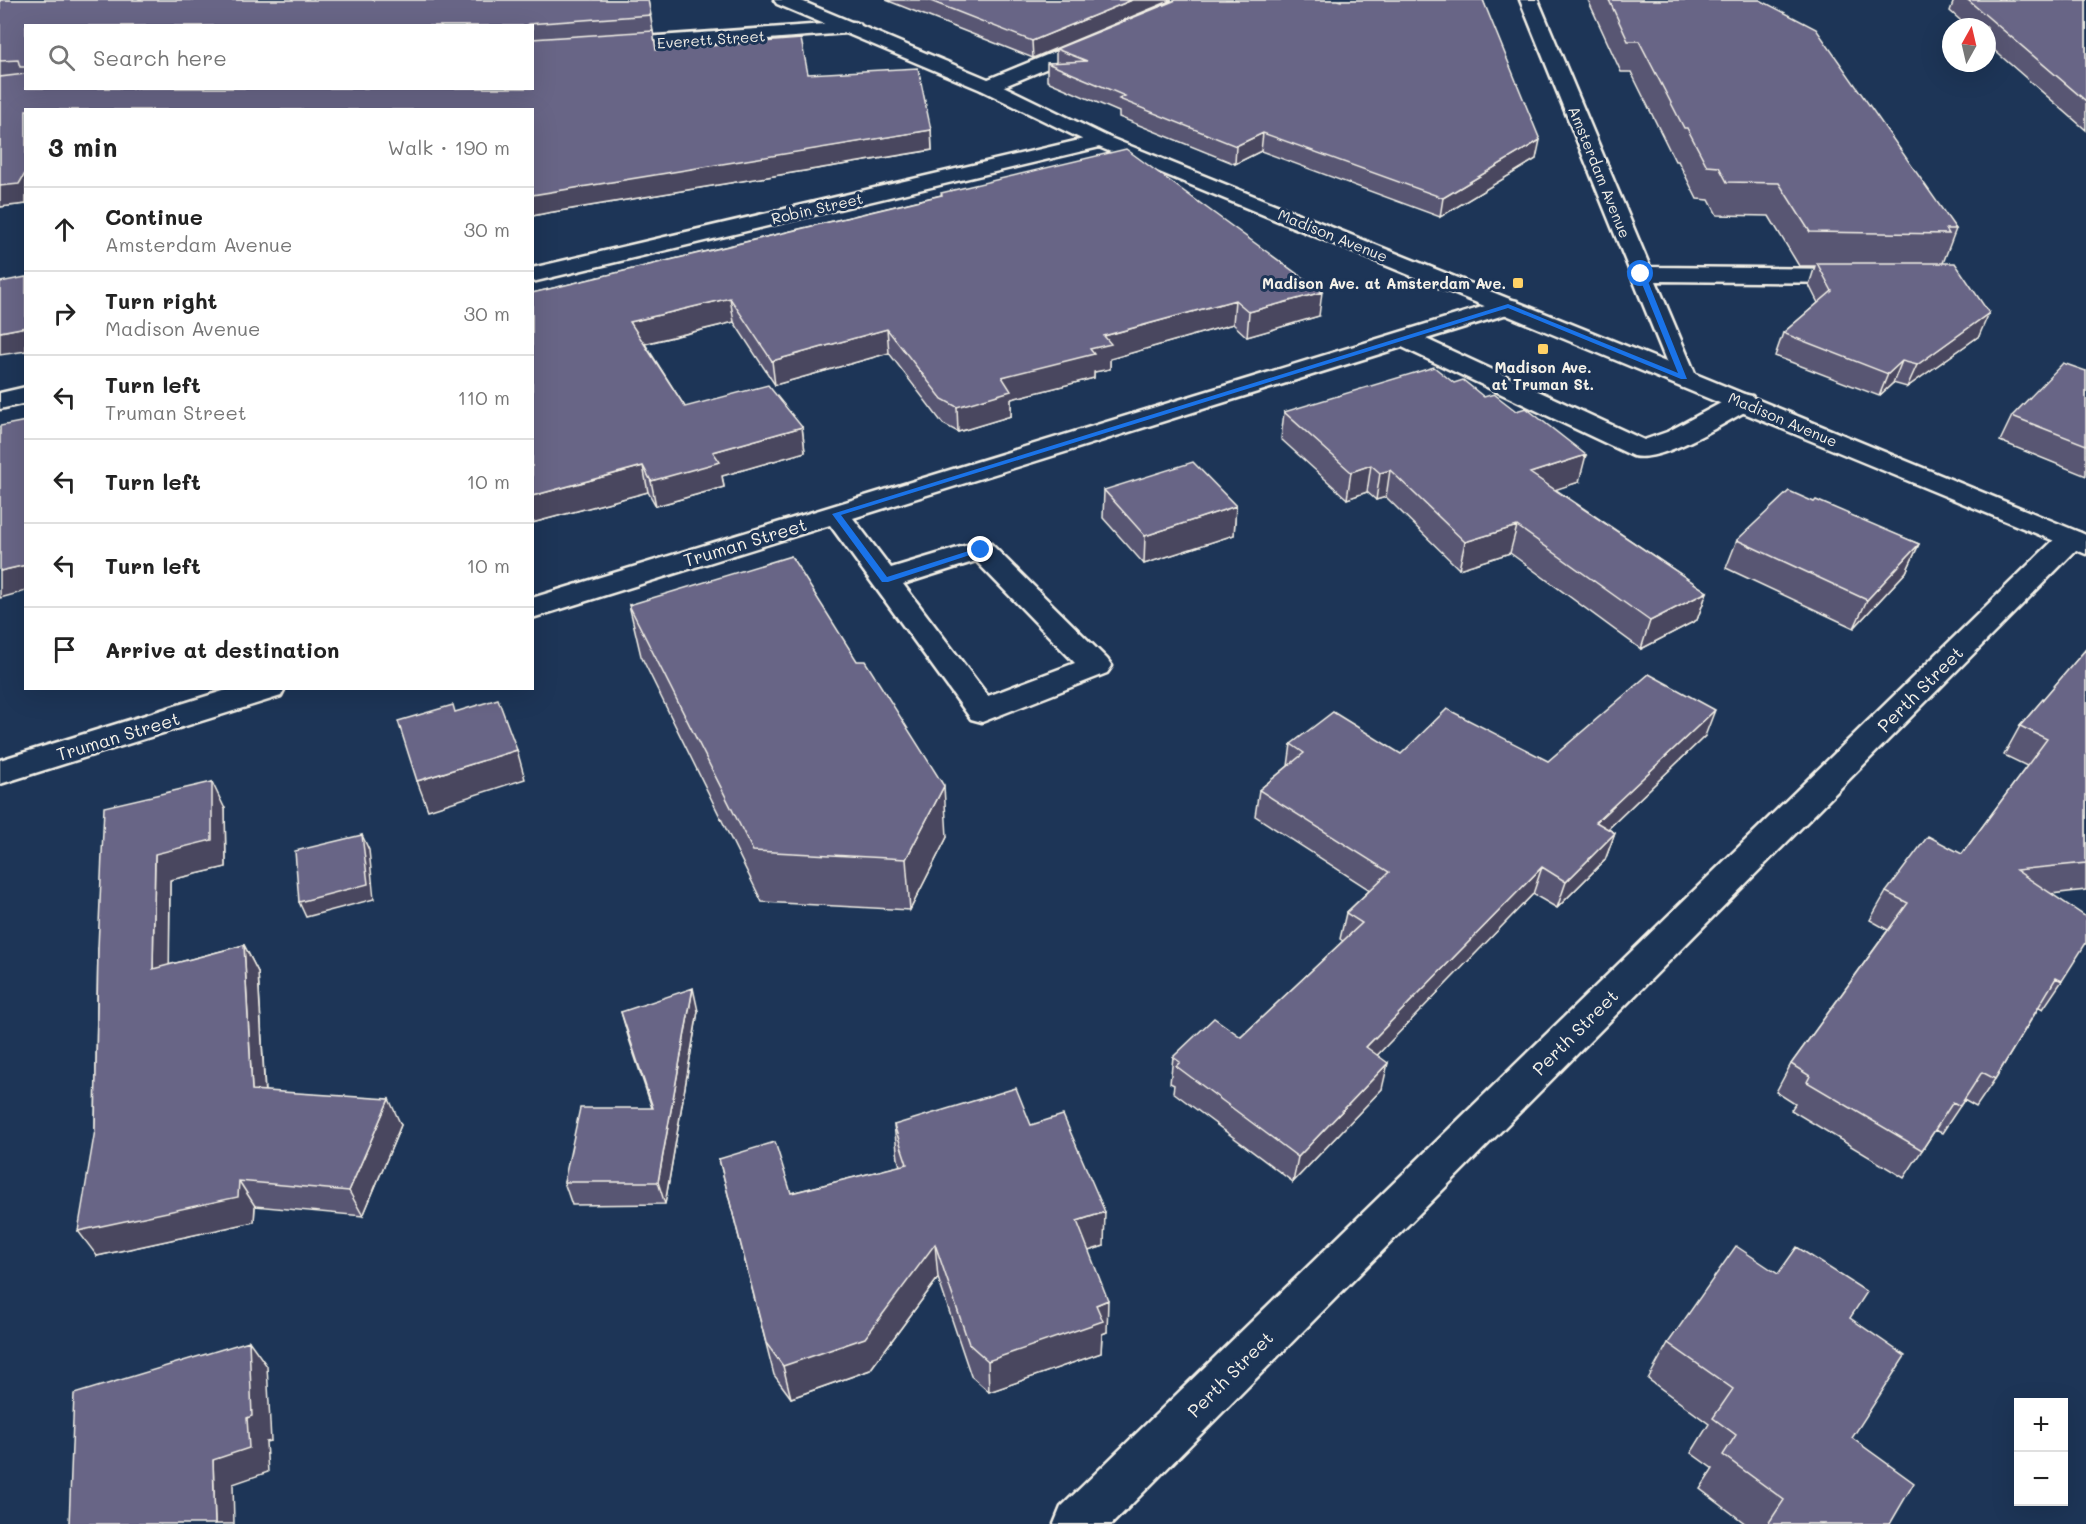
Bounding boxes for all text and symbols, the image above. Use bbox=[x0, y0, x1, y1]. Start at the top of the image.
north arrow bbox=[1942, 18, 1996, 72]
search box bbox=[24, 24, 534, 90]
street label: Everett Street bbox=[656, 25, 766, 53]
icon: search bbox=[45, 41, 78, 74]
text: Search here bbox=[93, 43, 227, 72]
street label: Amsterdam Avenue bbox=[1564, 103, 1636, 241]
text: 3 min bbox=[48, 130, 117, 164]
text: Walk · 190 m bbox=[387, 134, 510, 160]
street label: Robin Street bbox=[769, 188, 865, 228]
text: Continue bbox=[105, 202, 203, 231]
street label: Madison Avenue bbox=[1275, 204, 1391, 266]
icon: ahead bbox=[48, 213, 81, 246]
text: 30 m bbox=[464, 216, 510, 242]
text: Amsterdam Avenue bbox=[105, 231, 292, 257]
route start bbox=[1627, 260, 1653, 286]
place label: Madison Ave. at Amsterdam Ave. bbox=[1262, 273, 1506, 293]
marker: Madison Ave. at Amsterdam Ave. bbox=[1511, 276, 1525, 290]
text: Turn right bbox=[105, 286, 217, 315]
icon: right bbox=[48, 297, 81, 330]
text: 30 m bbox=[464, 300, 510, 326]
text: Madison Avenue bbox=[105, 315, 260, 341]
marker: Madison Ave. at Truman St. bbox=[1536, 342, 1550, 356]
place label: Madison Ave. at Truman St. bbox=[1492, 357, 1594, 394]
text: Turn left bbox=[105, 370, 201, 399]
icon: left bbox=[48, 381, 81, 414]
text: 110 m bbox=[457, 384, 510, 410]
street label: Madison Avenue bbox=[1725, 387, 1841, 451]
text: Truman Street bbox=[105, 399, 247, 425]
icon: left bbox=[48, 465, 81, 498]
text: Turn left bbox=[105, 467, 201, 496]
text: 10 m bbox=[466, 468, 510, 494]
street label: Truman Street bbox=[681, 512, 809, 572]
route end bbox=[967, 536, 993, 562]
icon: left bbox=[48, 549, 81, 582]
text: Turn left bbox=[105, 551, 201, 580]
text: 10 m bbox=[466, 552, 510, 578]
icon: arrive bbox=[48, 633, 81, 666]
text: Arrive at destination bbox=[105, 635, 340, 664]
street label: Perth Street bbox=[1872, 641, 1968, 737]
street label: Truman Street bbox=[54, 706, 182, 766]
street label: Perth Street bbox=[1527, 984, 1623, 1080]
street label: Perth Street bbox=[1182, 1326, 1278, 1422]
map controls bbox=[2014, 1398, 2068, 1506]
button: + bbox=[2014, 1398, 2068, 1452]
button: − bbox=[2014, 1452, 2068, 1506]

